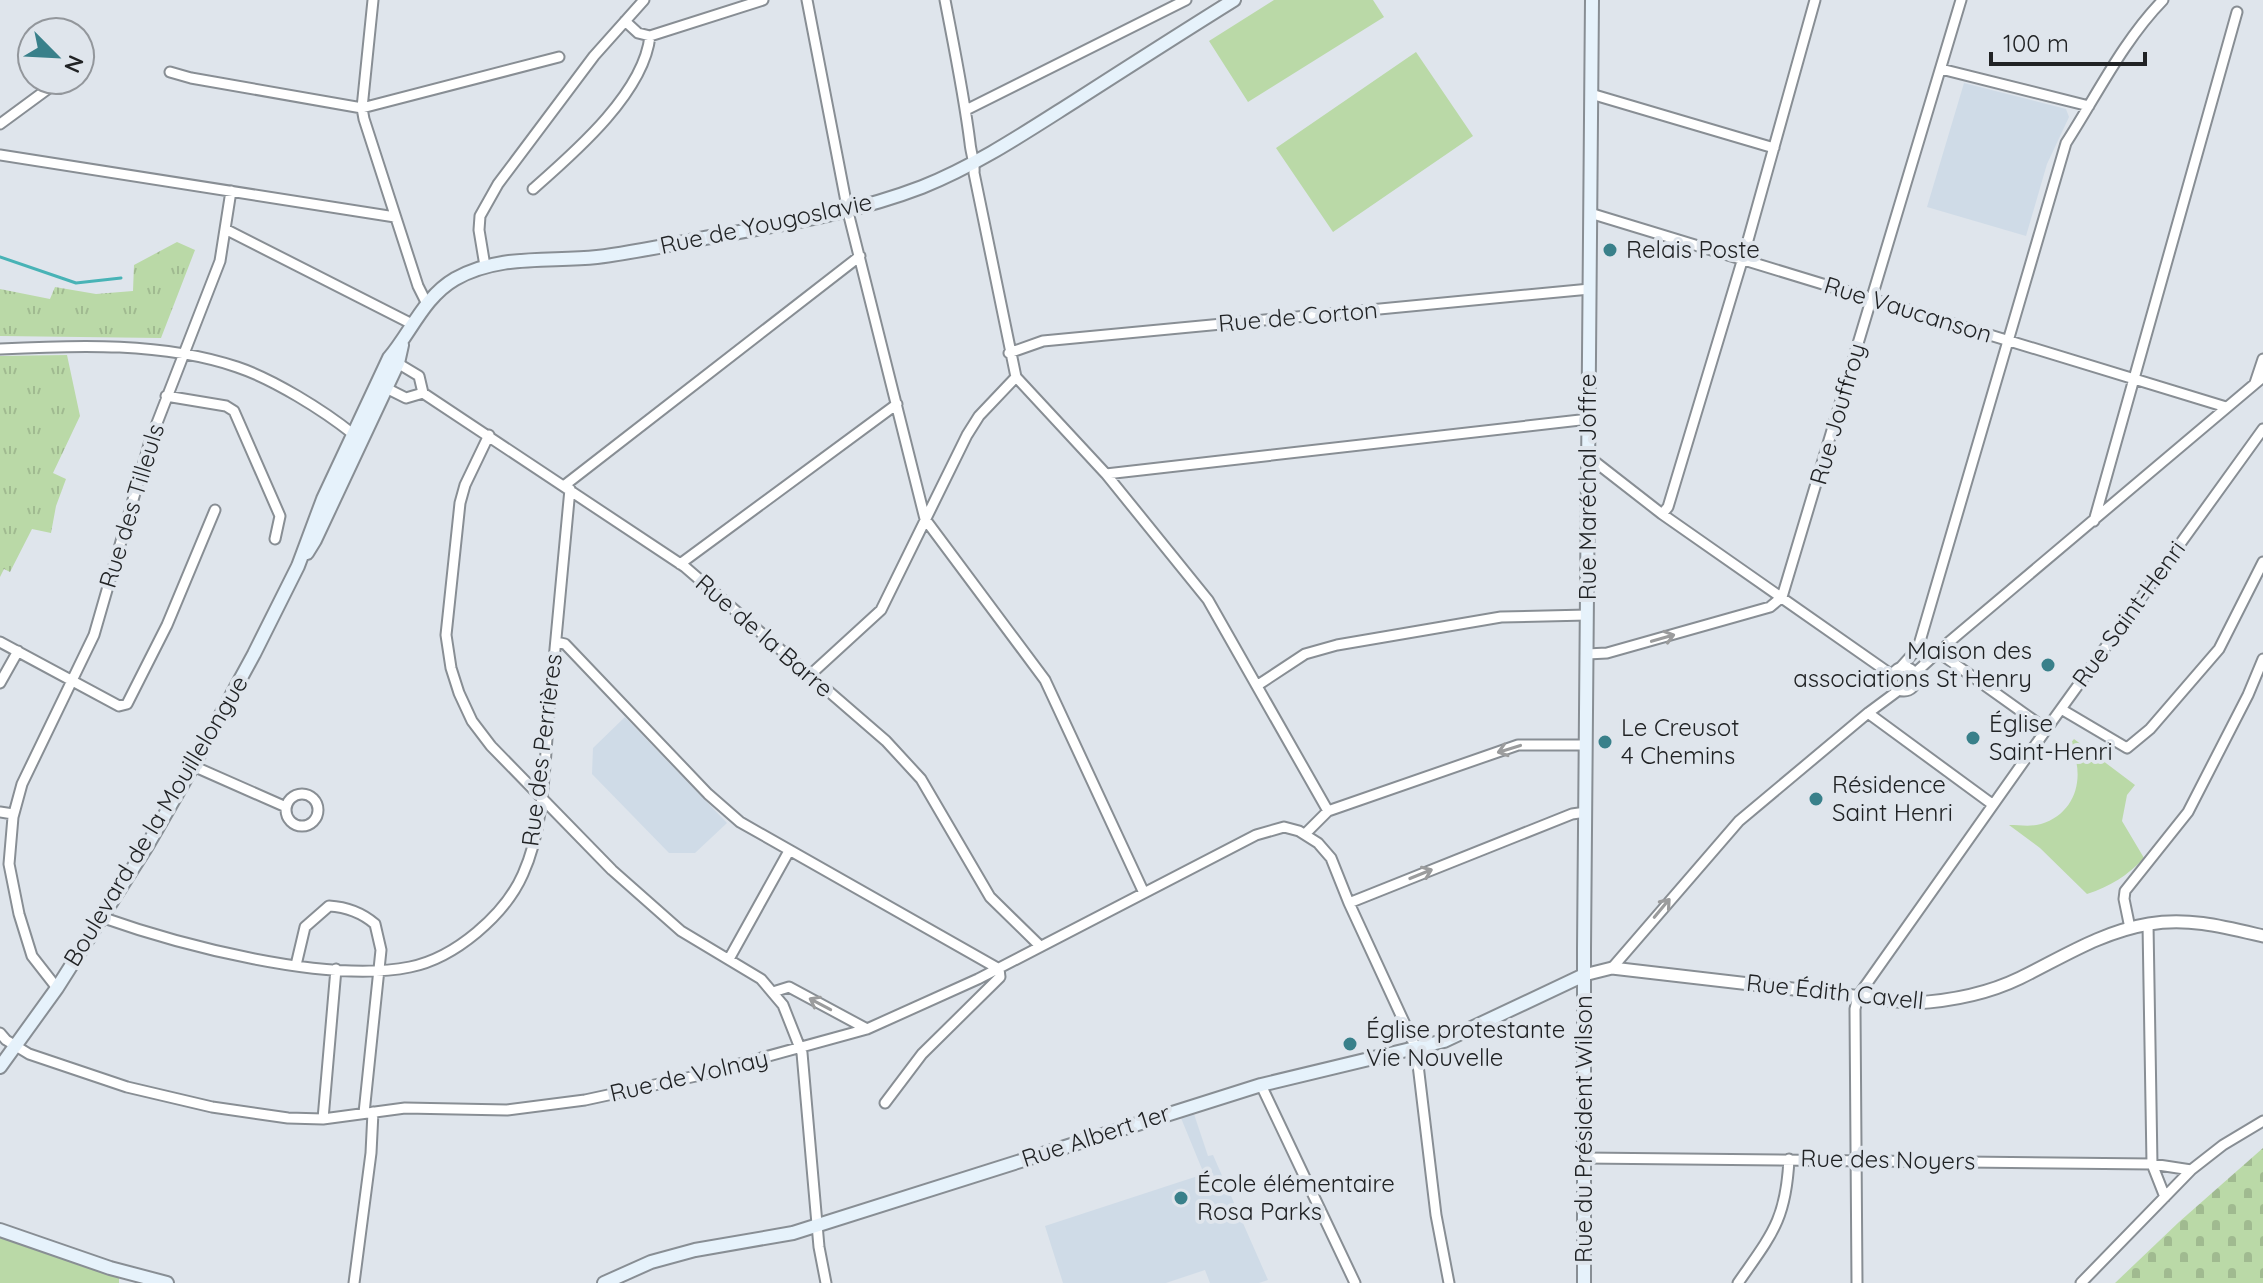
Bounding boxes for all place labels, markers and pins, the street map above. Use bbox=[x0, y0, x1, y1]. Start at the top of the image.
place label: Relais Poste bbox=[1626, 234, 1760, 264]
marker: Relais Poste bbox=[1601, 241, 1619, 259]
place label: Maison des associations St Henry bbox=[1793, 635, 2032, 693]
marker: Maison des associations St Henry bbox=[2039, 656, 2057, 674]
place label: Église Saint-Henri bbox=[1989, 708, 2113, 766]
place label: Le Creusot 4 Chemins bbox=[1621, 712, 1739, 770]
marker: Église Saint-Henri bbox=[1964, 729, 1982, 747]
marker: Le Creusot 4 Chemins bbox=[1596, 733, 1614, 751]
place label: Résidence Saint Henri bbox=[1832, 769, 1953, 827]
marker: Résidence Saint Henri bbox=[1807, 790, 1825, 808]
place label: Église protestante Vie Nouvelle bbox=[1366, 1014, 1565, 1072]
marker: Église protestante Vie Nouvelle bbox=[1341, 1035, 1359, 1053]
place label: École élémentaire Rosa Parks bbox=[1197, 1168, 1395, 1226]
marker: École élémentaire Rosa Parks bbox=[1172, 1189, 1190, 1207]

